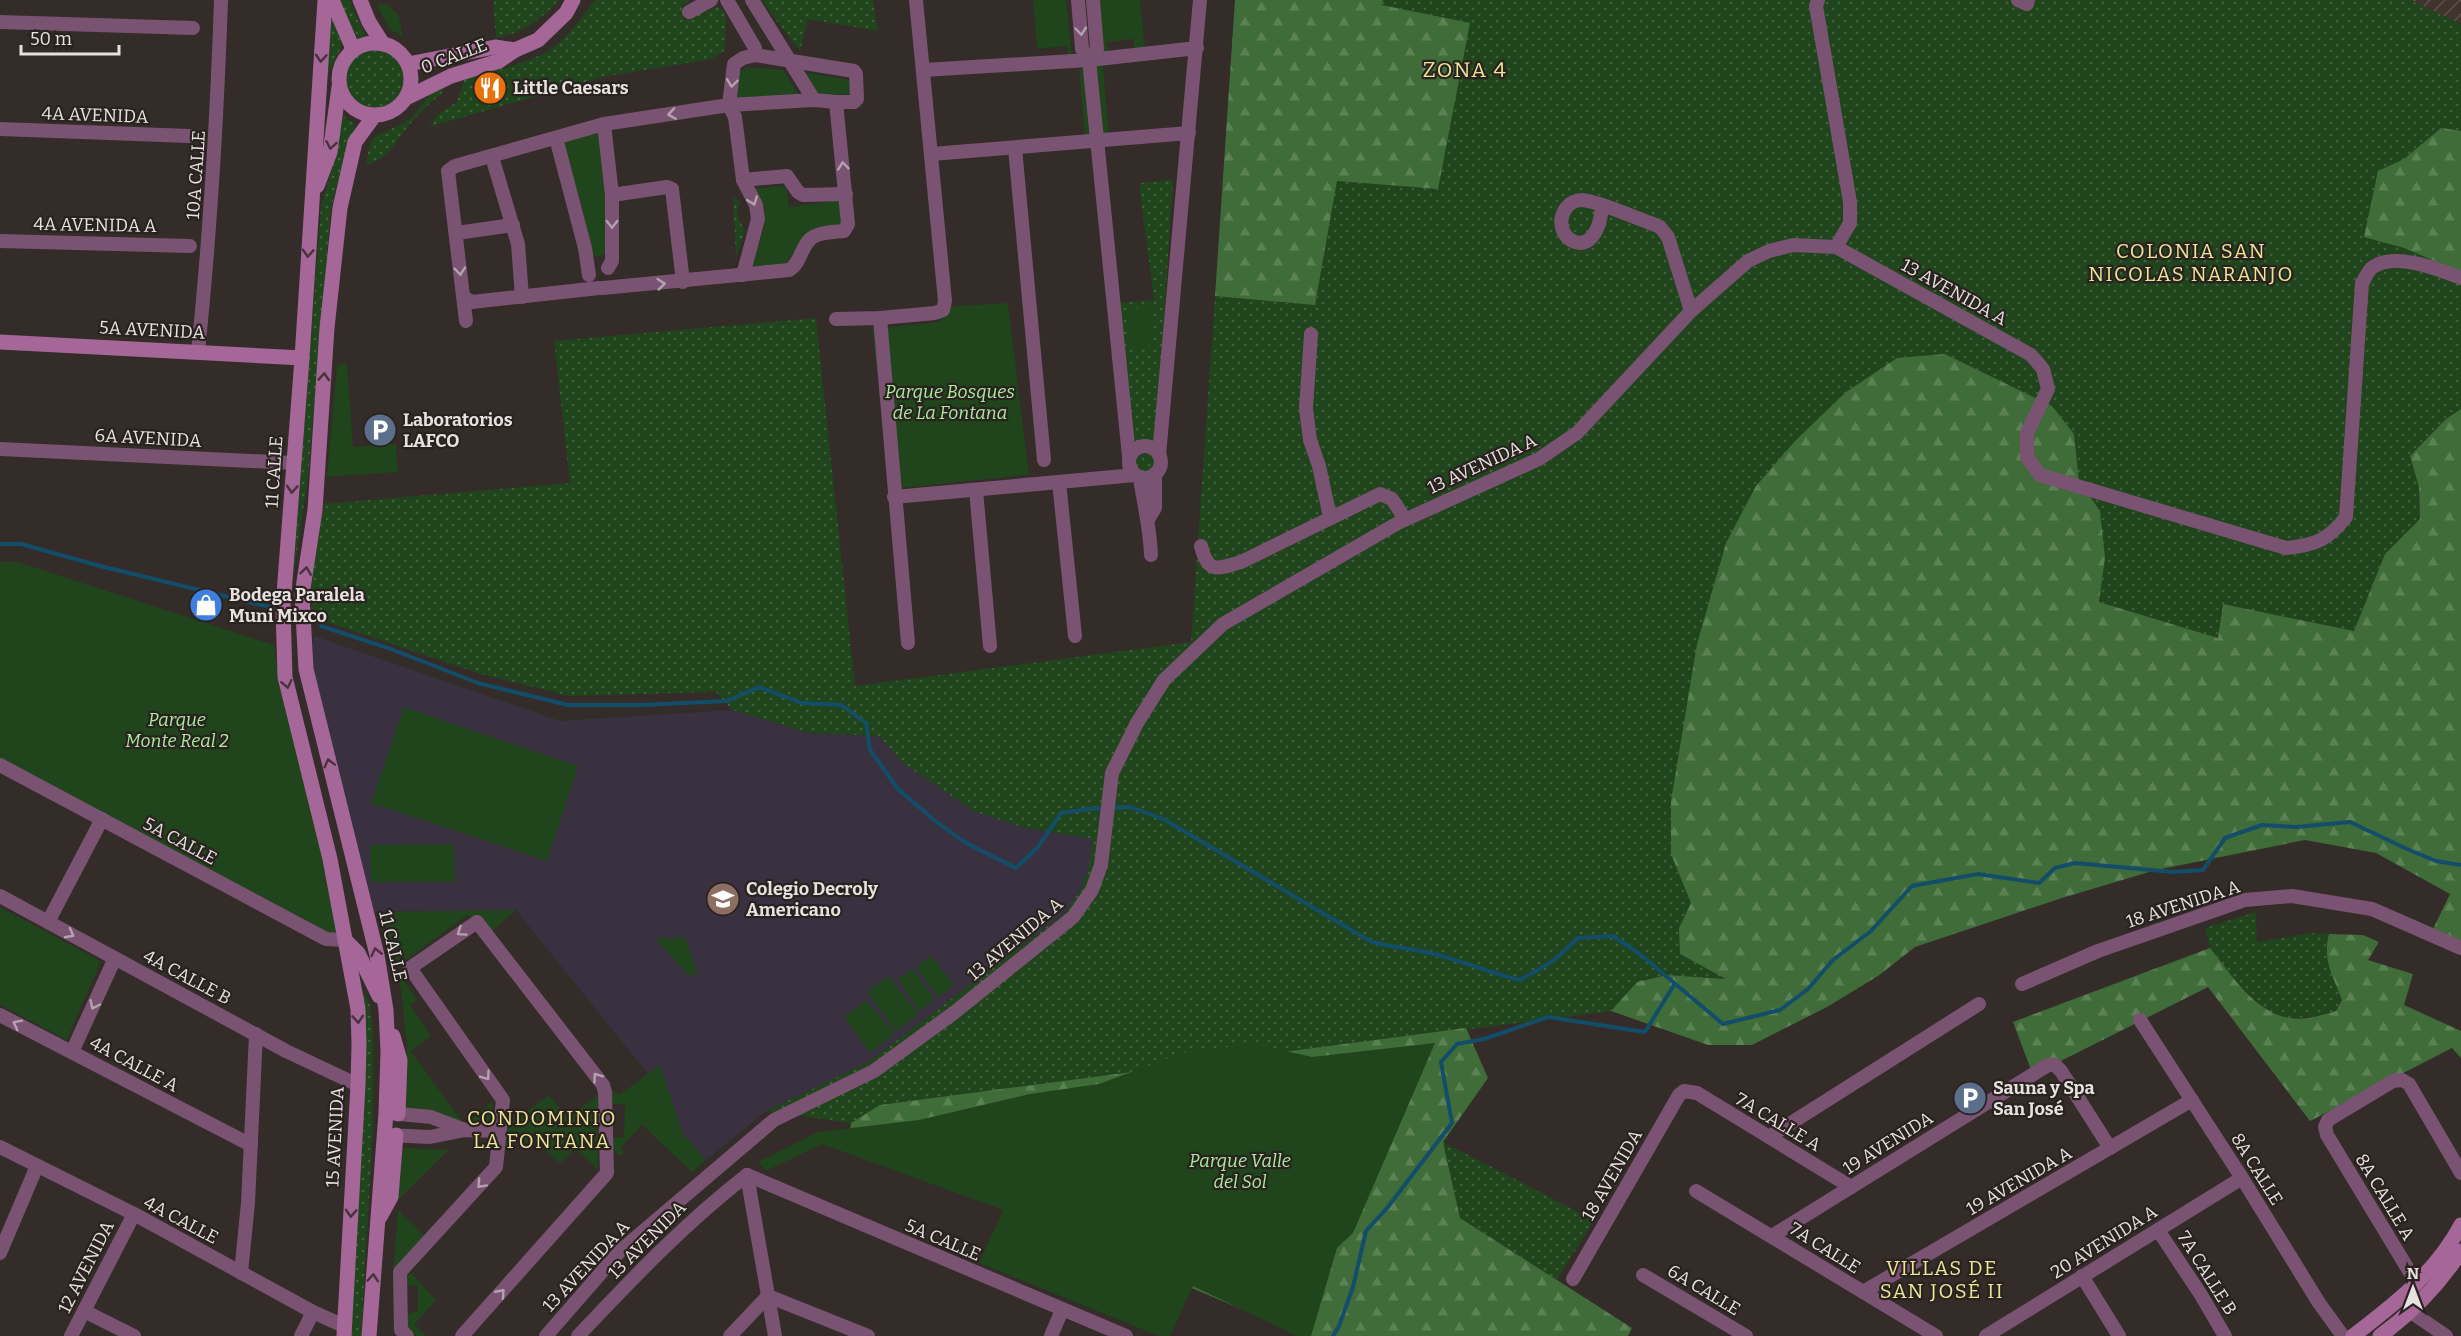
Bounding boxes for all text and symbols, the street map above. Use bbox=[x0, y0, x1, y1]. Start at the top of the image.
scale bar bbox=[21, 18, 118, 56]
one-way arrow bbox=[1074, 27, 1087, 36]
text: 50 m bbox=[30, 28, 72, 50]
street label: 0 CALLE bbox=[418, 33, 490, 79]
one-way arrow bbox=[315, 54, 328, 63]
district label: ZONA 4 bbox=[1423, 57, 1507, 83]
restaurant icon: Little Caesars bbox=[472, 70, 508, 106]
place label: Little Caesars bbox=[513, 77, 629, 99]
one-way arrow bbox=[726, 78, 739, 87]
street label: 4A AVENIDA bbox=[41, 102, 149, 128]
one-way arrow bbox=[667, 107, 676, 119]
street label: 10A CALLE bbox=[182, 130, 210, 220]
one-way arrow bbox=[325, 140, 337, 150]
one-way arrow bbox=[837, 162, 850, 171]
one-way arrow bbox=[745, 196, 758, 206]
street label: 4A AVENIDA A bbox=[33, 213, 157, 237]
one-way arrow bbox=[606, 219, 618, 228]
district label: COLONIA SAN NICOLAS NARANJO bbox=[2088, 239, 2294, 286]
one-way arrow bbox=[302, 248, 315, 257]
street label: 13 AVENIDA A bbox=[1897, 254, 2011, 330]
one-way arrow bbox=[453, 266, 466, 275]
one-way arrow bbox=[656, 278, 666, 291]
street label: 5A AVENIDA bbox=[98, 316, 206, 344]
one-way arrow bbox=[317, 373, 330, 382]
park label: Parque Bosques de La Fontana bbox=[885, 381, 1015, 424]
place label: Laboratorios LAFCO bbox=[403, 409, 513, 452]
parking icon: Laboratorios LAFCO bbox=[362, 412, 398, 448]
street label: 6A AVENIDA bbox=[94, 424, 202, 452]
street label: 13 AVENIDA A bbox=[1424, 429, 1540, 499]
street label: 11 CALLE bbox=[260, 435, 288, 509]
one-way arrow bbox=[286, 485, 299, 494]
one-way arrow bbox=[299, 567, 311, 576]
place label: Bodega Paralela Muni Mixco bbox=[229, 584, 365, 627]
shop icon: Bodega Paralela Muni Mixco bbox=[188, 587, 224, 623]
one-way arrow bbox=[280, 678, 293, 688]
park label: Parque Monte Real 2 bbox=[125, 709, 229, 752]
one-way arrow bbox=[324, 758, 337, 768]
street label: 5A CALLE bbox=[139, 812, 221, 870]
street label: 18 AVENIDA A bbox=[2123, 875, 2243, 933]
place label: Colegio Decroly Americano bbox=[746, 878, 879, 921]
school or university icon: Colegio Decroly Americano bbox=[705, 881, 741, 917]
street label: 13 AVENIDA A bbox=[963, 893, 1067, 985]
street label: 11 CALLE bbox=[374, 908, 412, 984]
one-way arrow bbox=[457, 925, 468, 936]
one-way arrow bbox=[64, 927, 74, 938]
street label: 4A CALLE B bbox=[139, 945, 235, 1009]
one-way arrow bbox=[370, 948, 383, 958]
one-way arrow bbox=[89, 999, 101, 1010]
one-way arrow bbox=[351, 1014, 364, 1023]
one-way arrow bbox=[13, 1019, 24, 1031]
street label: 4A CALLE A bbox=[86, 1031, 182, 1097]
one-way arrow bbox=[479, 1069, 490, 1080]
one-way arrow bbox=[593, 1073, 604, 1084]
place label: Sauna y Spa San José bbox=[1993, 1077, 2095, 1120]
parking icon: Sauna y Spa San José bbox=[1952, 1080, 1988, 1116]
street label: 15 AVENIDA bbox=[321, 1086, 349, 1188]
street label: 7A CALLE A bbox=[1731, 1088, 1825, 1156]
district label: CONDOMINIO LA FONTANA bbox=[467, 1106, 617, 1153]
street label: 19 AVENIDA bbox=[1839, 1107, 1937, 1179]
street label: 18 AVENIDA bbox=[1577, 1125, 1647, 1225]
street label: 8A CALLE bbox=[2226, 1129, 2288, 1209]
street label: 19 AVENIDA A bbox=[1962, 1142, 2076, 1220]
park label: Parque Valle del Sol bbox=[1189, 1150, 1291, 1193]
street label: 8A CALLE A bbox=[2351, 1150, 2420, 1244]
one-way arrow bbox=[477, 1178, 488, 1188]
street label: 4A CALLE bbox=[140, 1191, 222, 1249]
street label: 13 AVENIDA bbox=[603, 1196, 691, 1284]
street label: 20 AVENIDA A bbox=[2047, 1200, 2162, 1284]
one-way arrow bbox=[344, 1209, 357, 1218]
street label: 5A CALLE bbox=[902, 1214, 984, 1266]
street label: 13 AVENIDA A bbox=[538, 1215, 634, 1317]
street label: 12 AVENIDA bbox=[53, 1217, 119, 1317]
street label: 7A CALLE bbox=[1785, 1218, 1865, 1278]
street label: 7A CALLE B bbox=[2173, 1227, 2241, 1319]
district label: VILLAS DE SAN JOSÉ II bbox=[1880, 1256, 2004, 1303]
north arrow bbox=[2383, 1258, 2443, 1318]
street label: 6A CALLE bbox=[1664, 1260, 1744, 1320]
text: N bbox=[2407, 1264, 2419, 1283]
one-way arrow bbox=[367, 1273, 380, 1282]
one-way arrow bbox=[494, 1289, 505, 1300]

